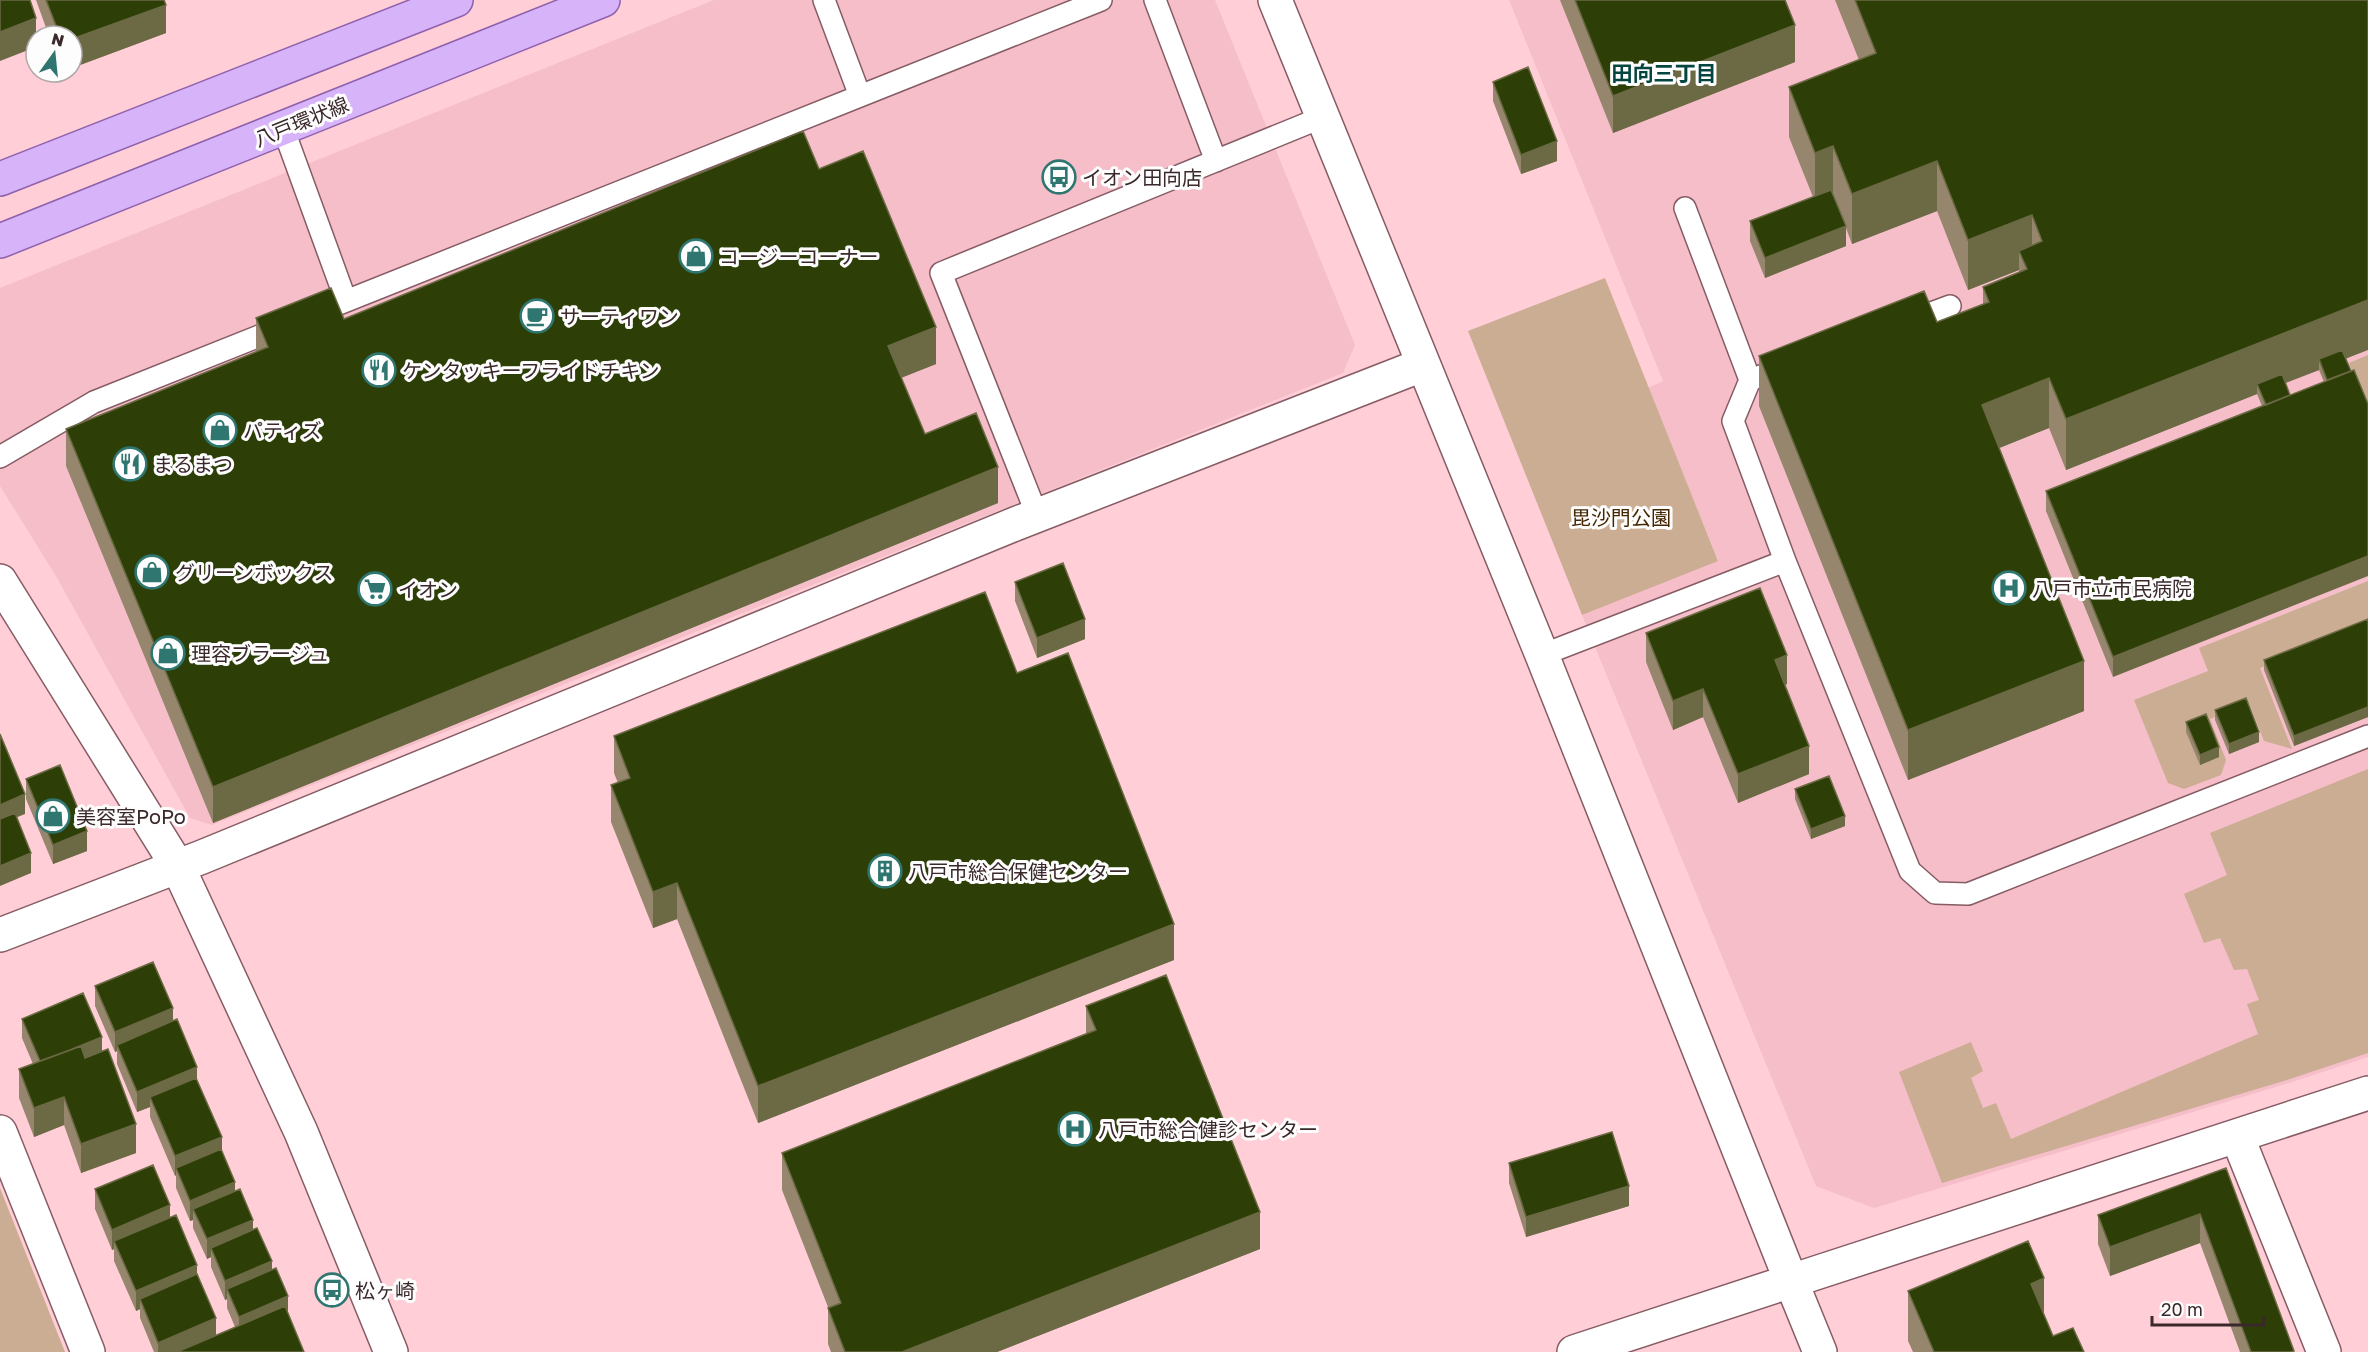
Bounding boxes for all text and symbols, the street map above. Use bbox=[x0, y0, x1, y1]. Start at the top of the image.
north arrow bbox=[24, 24, 84, 84]
text: N bbox=[49, 28, 66, 51]
district label: 田向三丁目 bbox=[1612, 60, 1717, 86]
street label: 八戸環状線 bbox=[250, 91, 352, 151]
bus stop icon: イオン田向店 bbox=[1041, 159, 1077, 195]
place label: イオン田向店 bbox=[1082, 165, 1202, 189]
shop icon: コージーコーナー bbox=[678, 238, 714, 274]
place label: コージーコーナー bbox=[719, 244, 879, 268]
cafe icon: サーティワン bbox=[519, 298, 555, 334]
place label: サーティワン bbox=[560, 304, 679, 328]
restaurant icon: ケンタッキーフライドチキン bbox=[361, 352, 397, 388]
place label: ケンタッキーフライドチキン bbox=[402, 358, 660, 382]
shop icon: パティズ bbox=[202, 412, 238, 448]
place label: パティズ bbox=[243, 418, 322, 442]
restaurant icon: まるまつ bbox=[112, 446, 148, 482]
place label: まるまつ bbox=[153, 452, 233, 476]
park label: 毘沙門公園 bbox=[1571, 505, 1671, 529]
shop icon: グリーンボックス bbox=[134, 554, 170, 590]
place label: グリーンボックス bbox=[175, 560, 333, 584]
hospital icon: 八戸市立市民病院 bbox=[1991, 570, 2027, 606]
supermarket icon: イオン bbox=[357, 571, 393, 607]
place label: 八戸市立市民病院 bbox=[2032, 576, 2192, 600]
place label: イオン bbox=[398, 577, 458, 601]
shop icon: 理容ブラージュ bbox=[150, 635, 186, 671]
place label: 理容ブラージュ bbox=[191, 641, 329, 665]
shop icon: 美容室PoPo bbox=[35, 798, 71, 834]
place label: 美容室PoPo bbox=[76, 804, 186, 828]
building icon: 八戸市総合保健センター bbox=[867, 853, 903, 889]
place label: 八戸市総合保健センター bbox=[908, 859, 1128, 883]
hospital icon: 八戸市総合健診センター bbox=[1057, 1111, 1093, 1147]
place label: 八戸市総合健診センター bbox=[1098, 1117, 1318, 1141]
bus stop icon: 松ヶ崎 bbox=[314, 1272, 350, 1308]
place label: 松ヶ崎 bbox=[355, 1278, 415, 1302]
scale bar bbox=[2152, 1289, 2264, 1327]
text: 20 m bbox=[2161, 1298, 2203, 1320]

